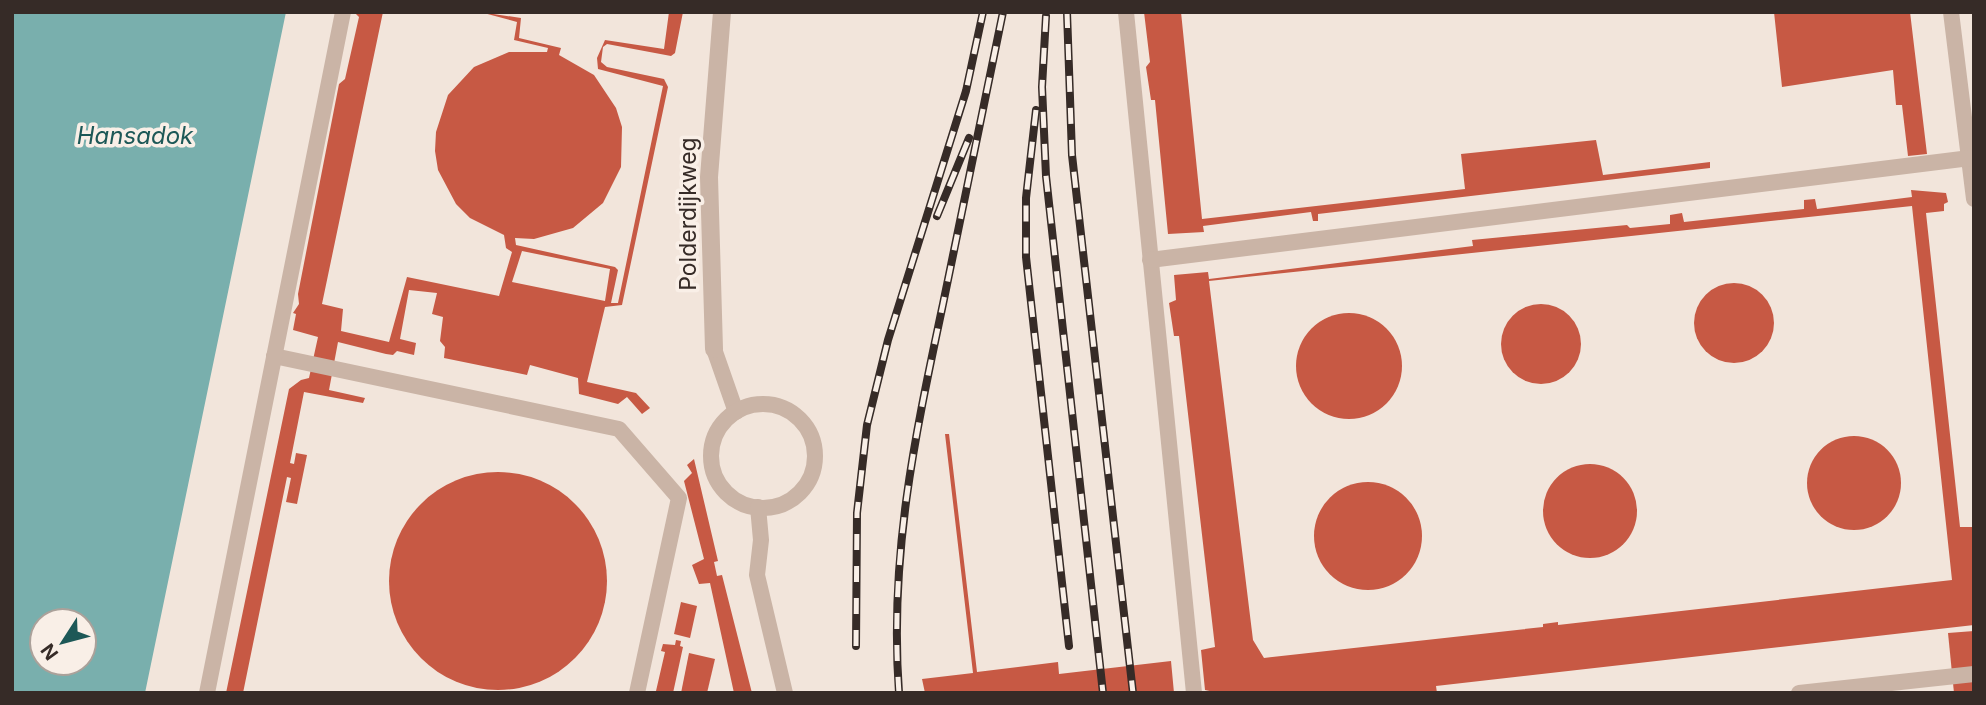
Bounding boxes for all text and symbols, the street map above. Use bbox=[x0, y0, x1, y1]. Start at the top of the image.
water label: Hansadok bbox=[77, 121, 194, 150]
street label: Polderdijkweg bbox=[674, 137, 702, 291]
north arrow bbox=[28, 607, 98, 677]
text: N bbox=[36, 639, 63, 664]

